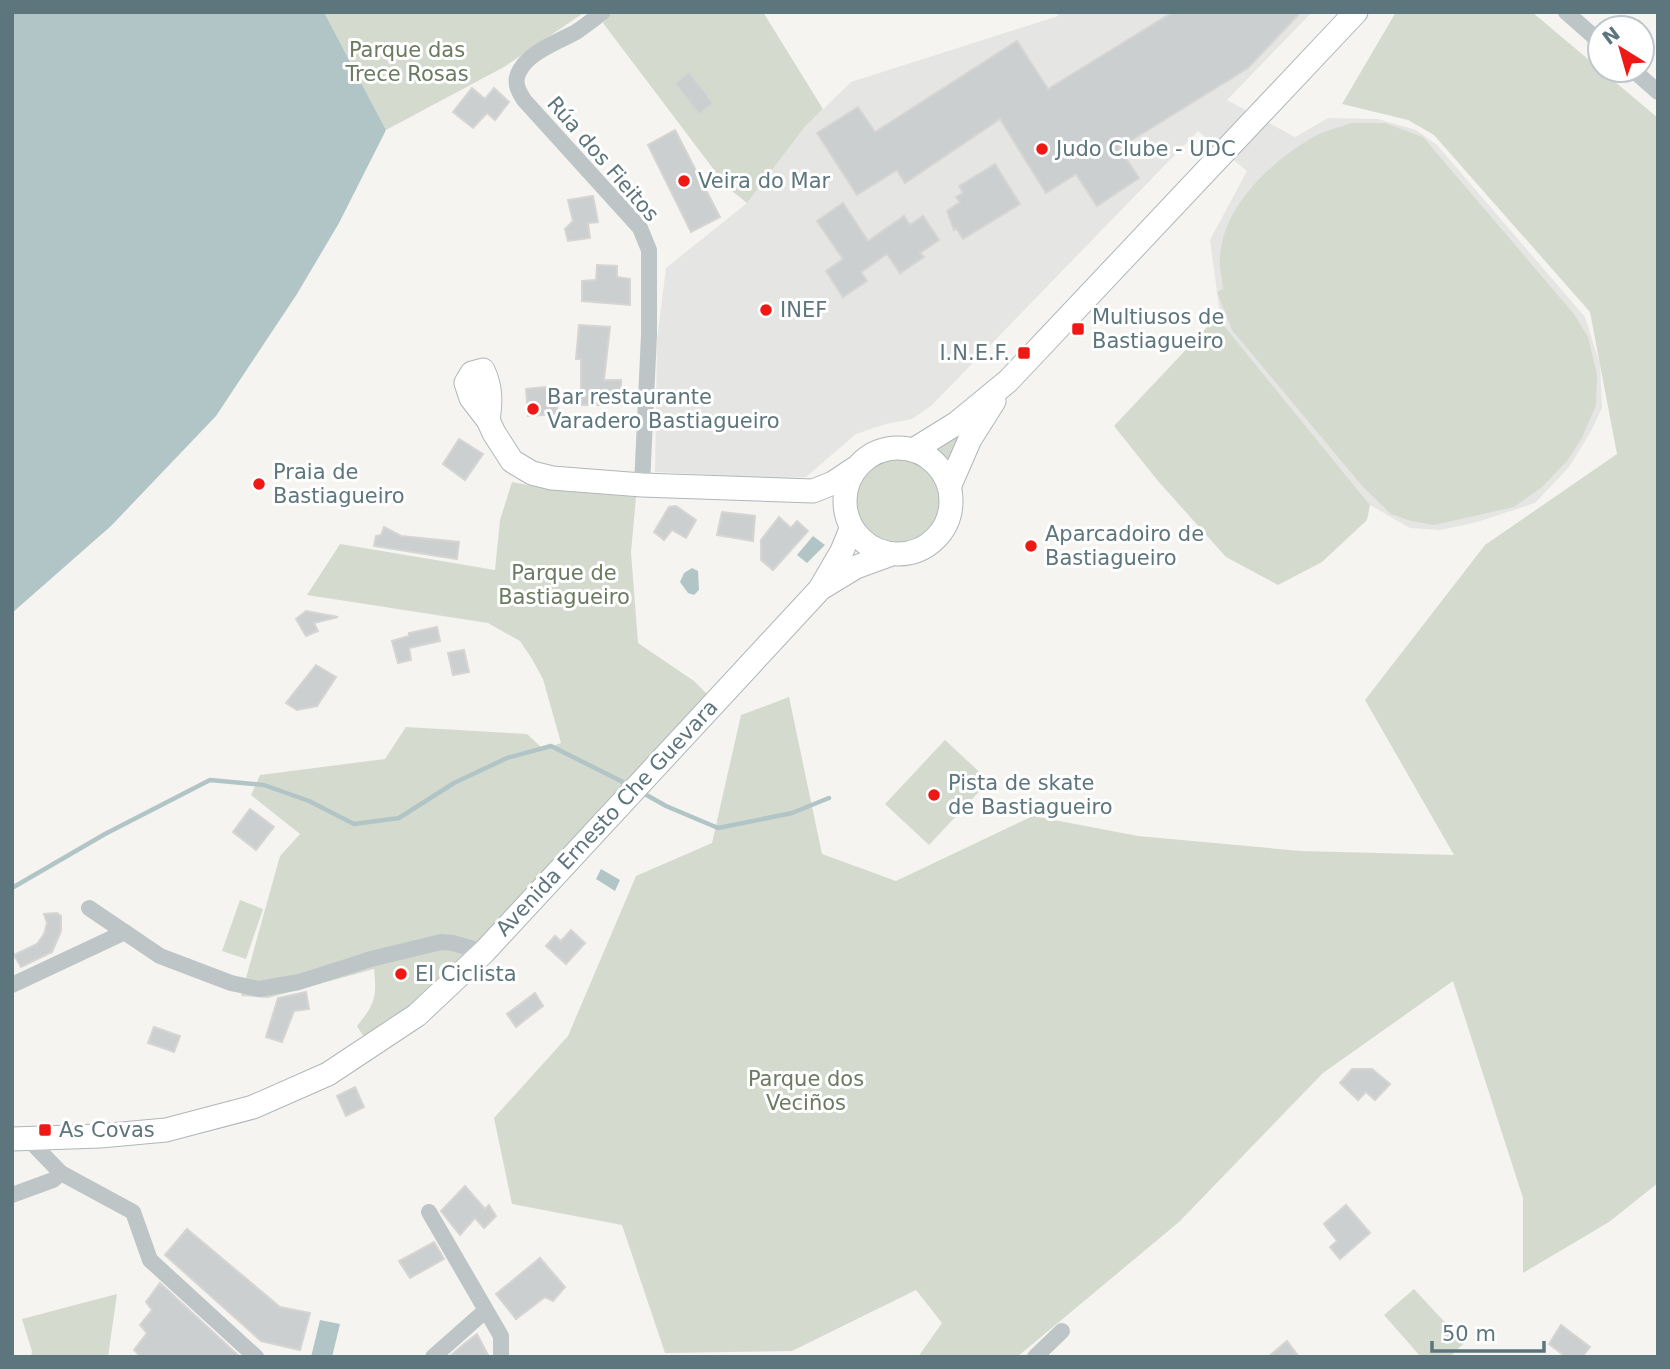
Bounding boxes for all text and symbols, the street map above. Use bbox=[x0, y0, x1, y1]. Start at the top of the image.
north arrow bbox=[1586, 14, 1656, 84]
text: N bbox=[1598, 22, 1624, 49]
park label: Parque das Trece Rosas bbox=[344, 38, 469, 86]
street label: Rúa dos Fieitos bbox=[542, 92, 664, 226]
place label: Judo Clube - UDC bbox=[1054, 137, 1236, 161]
marker: Judo Clube - UDC bbox=[1034, 141, 1050, 157]
place label: Veira do Mar bbox=[698, 169, 831, 193]
marker: Veira do Mar bbox=[676, 173, 692, 189]
place label: INEF bbox=[780, 298, 827, 322]
marker: INEF bbox=[758, 302, 774, 318]
place label: Multiusos de Bastiagueiro bbox=[1092, 305, 1224, 353]
marker: Multiusos de Bastiagueiro bbox=[1070, 321, 1086, 337]
place label: I.N.E.F. bbox=[939, 341, 1010, 365]
marker: I.N.E.F. bbox=[1016, 345, 1032, 361]
place label: Bar restaurante Varadero Bastiagueiro bbox=[547, 385, 780, 433]
marker: Bar restaurante Varadero Bastiagueiro bbox=[525, 401, 541, 417]
place label: Praia de Bastiagueiro bbox=[273, 460, 405, 508]
marker: Praia de Bastiagueiro bbox=[251, 476, 267, 492]
place label: Aparcadoiro de Bastiagueiro bbox=[1045, 522, 1204, 570]
marker: Aparcadoiro de Bastiagueiro bbox=[1023, 538, 1039, 554]
park label: Parque de Bastiagueiro bbox=[498, 561, 630, 609]
street label: Avenida Ernesto Che Guevara bbox=[491, 695, 723, 941]
place label: Pista de skate de Bastiagueiro bbox=[948, 771, 1113, 819]
marker: Pista de skate de Bastiagueiro bbox=[926, 787, 942, 803]
place label: El Ciclista bbox=[415, 962, 517, 986]
marker: El Ciclista bbox=[393, 966, 409, 982]
park label: Parque dos Veciños bbox=[748, 1067, 864, 1115]
place label: As Covas bbox=[59, 1118, 155, 1142]
marker: As Covas bbox=[37, 1122, 53, 1138]
scale bar bbox=[1432, 1310, 1544, 1354]
text: 50 m bbox=[1442, 1322, 1496, 1346]

